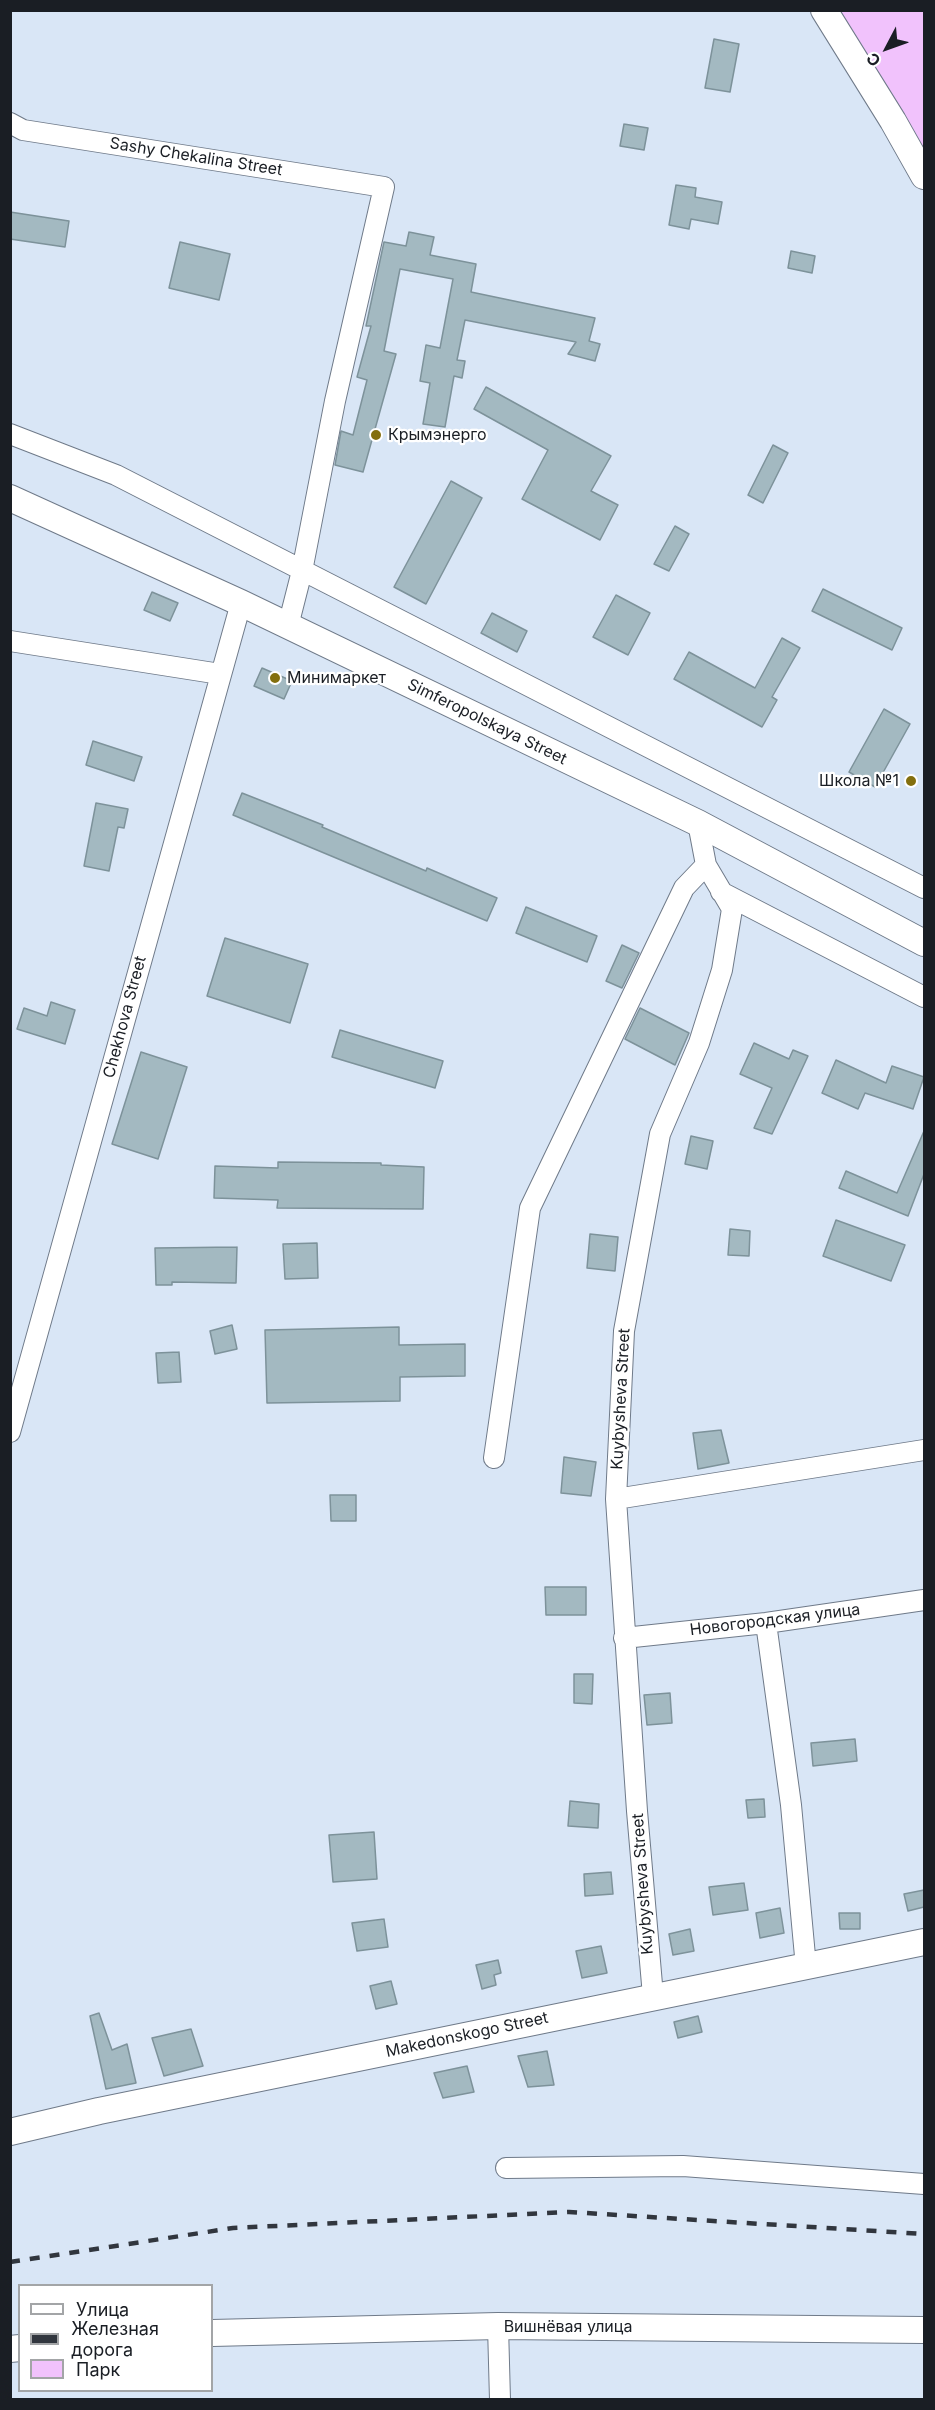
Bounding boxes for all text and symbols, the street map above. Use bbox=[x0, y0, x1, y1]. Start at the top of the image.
north arrow bbox=[857, 18, 917, 78]
text: С bbox=[862, 49, 885, 71]
street label: Sashy Chekalina Street bbox=[108, 134, 284, 180]
place label: Крымэнерго bbox=[388, 425, 487, 445]
marker: Крымэнерго bbox=[369, 428, 383, 442]
place label: Минимаркет bbox=[287, 668, 386, 688]
marker: Минимаркет bbox=[268, 671, 282, 685]
street label: Simferopolskaya Street bbox=[404, 675, 570, 769]
place label: Школа №1 bbox=[819, 771, 899, 791]
marker: Школа №1 bbox=[904, 774, 918, 788]
street label: Chekhova Street bbox=[99, 954, 151, 1080]
street label: Kuybysheva Street bbox=[608, 1328, 634, 1470]
street label: Новогородская улица bbox=[689, 1600, 861, 1640]
street label: Kuybysheva Street bbox=[628, 1813, 658, 1955]
street label: Makedonskogo Street bbox=[384, 2008, 550, 2062]
legend bbox=[18, 2284, 213, 2392]
text: Улица bbox=[76, 2299, 129, 2320]
street label: Вишнёвая улица bbox=[504, 2317, 632, 2337]
text: Железная дорога bbox=[71, 2318, 159, 2360]
text: Парк bbox=[76, 2359, 120, 2380]

